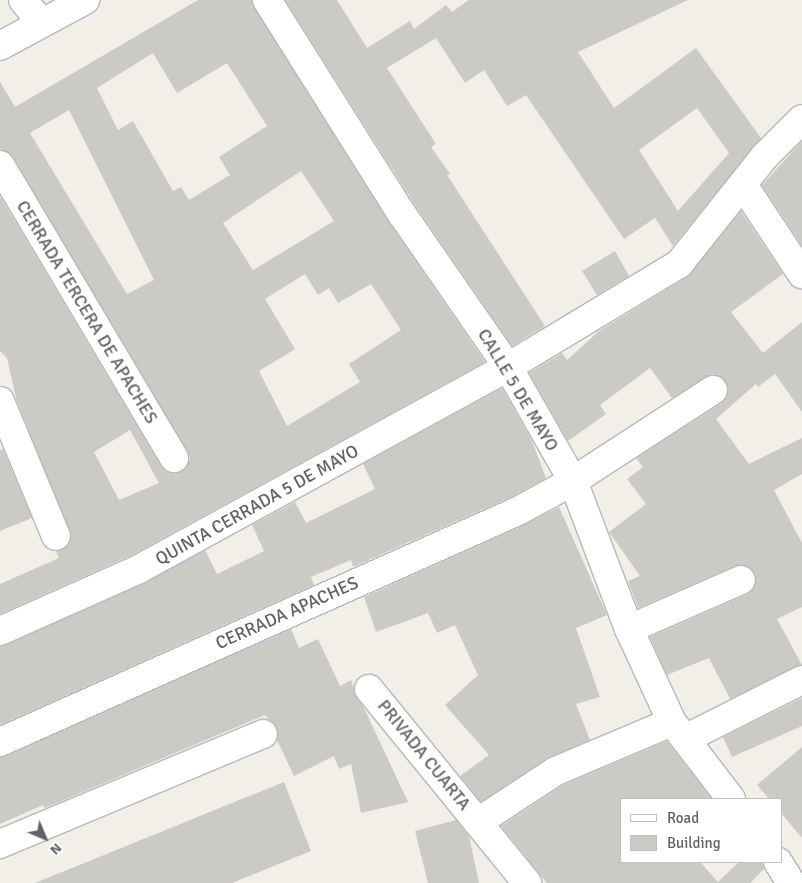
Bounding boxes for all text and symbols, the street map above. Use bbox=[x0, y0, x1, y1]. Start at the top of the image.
street label: CERRADA TERCERA DE APACHES bbox=[12, 197, 162, 427]
street label: CALLE 5 DE MAYO bbox=[473, 325, 563, 455]
street label: QUINTA CERRADA 5 DE MAYO bbox=[152, 440, 362, 570]
street label: CERRADA APACHES bbox=[212, 572, 362, 654]
street label: PRIVADA CUARTA bbox=[373, 695, 475, 815]
legend bbox=[620, 798, 782, 863]
text: Road bbox=[667, 809, 699, 827]
north arrow bbox=[20, 813, 70, 863]
text: Building bbox=[667, 834, 721, 852]
text: N bbox=[47, 840, 65, 858]

